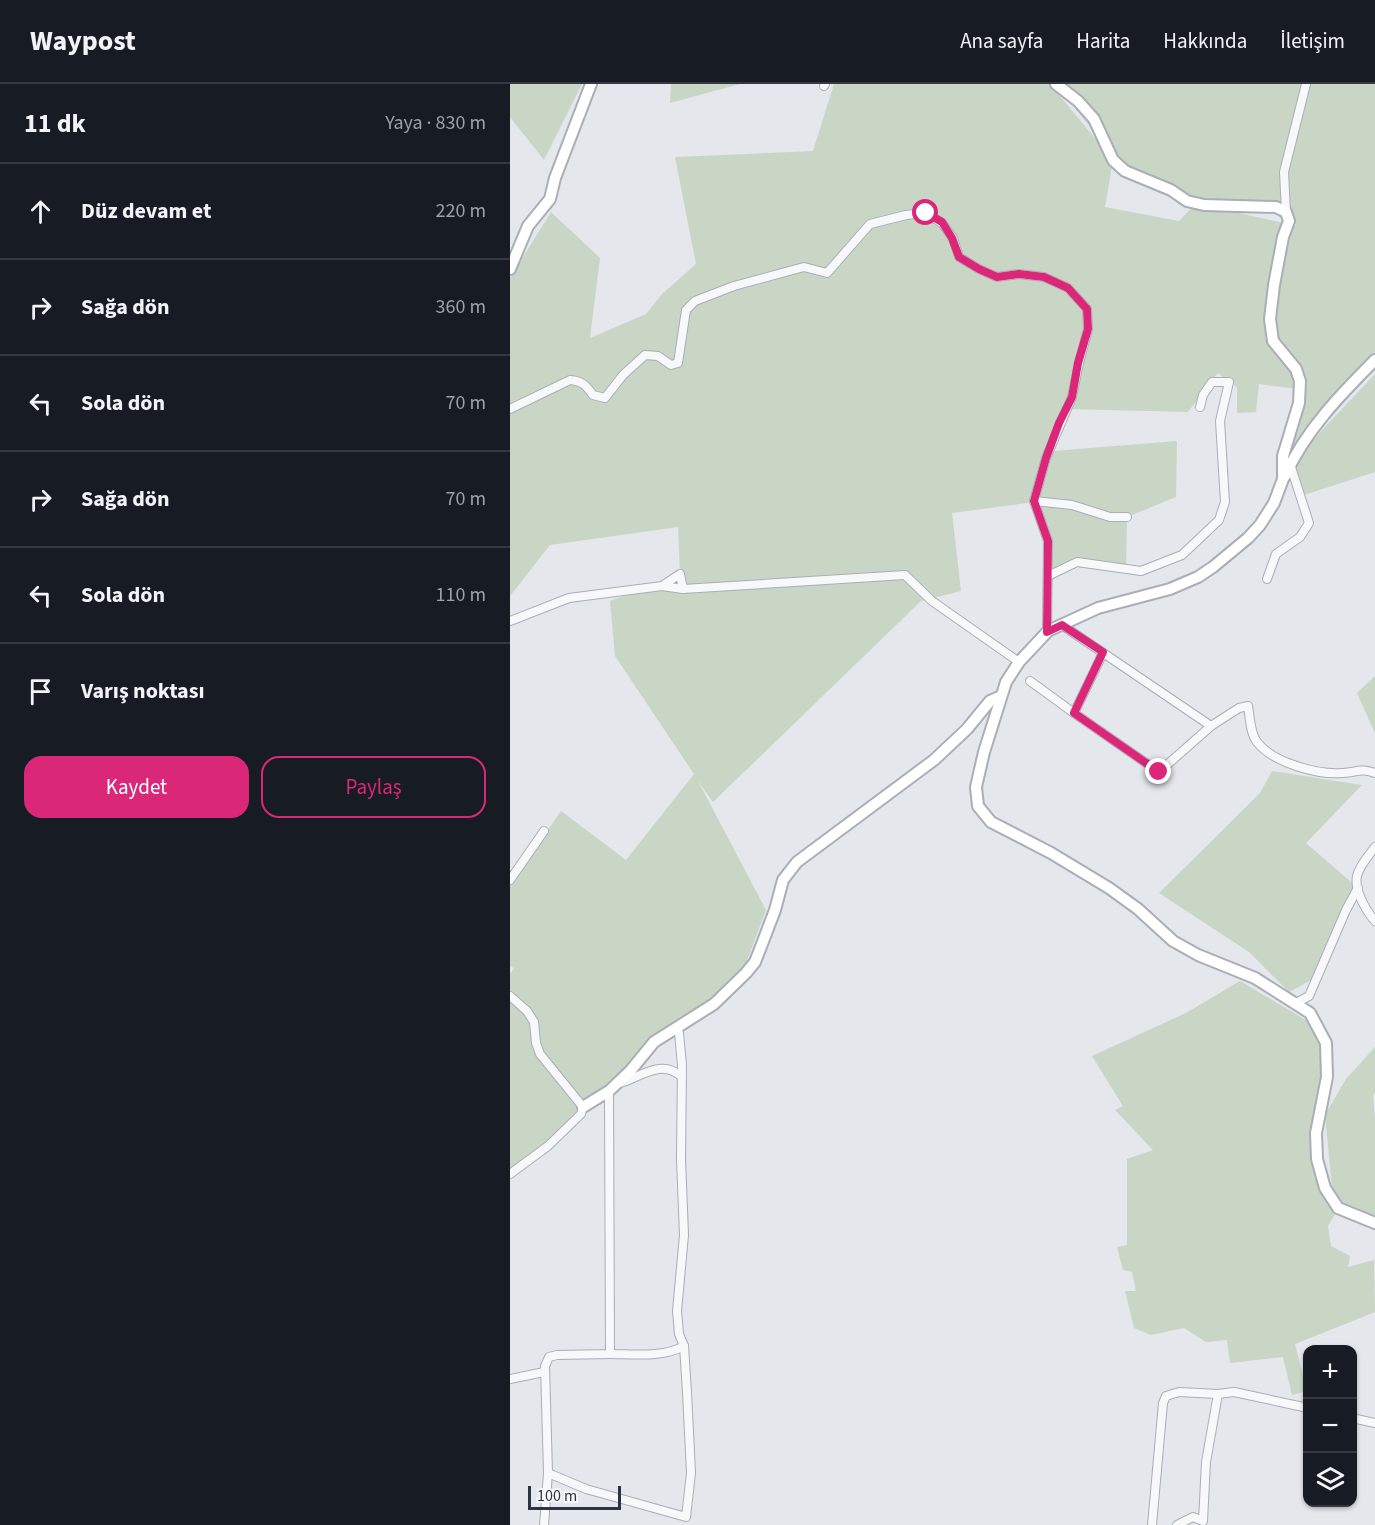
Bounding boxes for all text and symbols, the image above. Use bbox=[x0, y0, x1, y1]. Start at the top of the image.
text: Waypost bbox=[30, 21, 136, 61]
text: Ana sayfa bbox=[960, 26, 1043, 56]
text: Harita bbox=[1076, 26, 1130, 56]
text: Hakkında bbox=[1163, 26, 1247, 56]
text: İletişim bbox=[1280, 26, 1345, 56]
text: 11 dk bbox=[24, 105, 86, 142]
text: Yaya · 830 m bbox=[385, 109, 486, 137]
icon: ahead bbox=[24, 195, 57, 228]
text: Düz devam et bbox=[81, 195, 211, 227]
text: 220 m bbox=[436, 197, 486, 225]
route start bbox=[912, 199, 938, 225]
icon: right bbox=[24, 291, 57, 324]
text: Sağa dön bbox=[81, 291, 170, 323]
text: 360 m bbox=[436, 293, 486, 321]
icon: left bbox=[24, 387, 57, 420]
text: Sola dön bbox=[81, 387, 165, 419]
text: 70 m bbox=[446, 389, 486, 417]
icon: right bbox=[24, 483, 57, 516]
text: Sağa dön bbox=[81, 483, 170, 515]
text: 70 m bbox=[446, 485, 486, 513]
icon: left bbox=[24, 579, 57, 612]
text: Sola dön bbox=[81, 579, 165, 611]
text: 110 m bbox=[436, 581, 486, 609]
icon: arrive bbox=[24, 675, 57, 708]
text: Varış noktası bbox=[81, 675, 205, 707]
button: Kaydet bbox=[24, 756, 249, 818]
button: Paylaş bbox=[261, 756, 486, 818]
route end bbox=[1145, 758, 1171, 784]
map controls bbox=[1303, 1345, 1357, 1507]
button: + bbox=[1303, 1345, 1357, 1399]
button: − bbox=[1303, 1399, 1357, 1453]
button: layers bbox=[1303, 1453, 1357, 1507]
scale bar bbox=[528, 1483, 621, 1510]
text: 100 m bbox=[537, 1485, 577, 1507]

